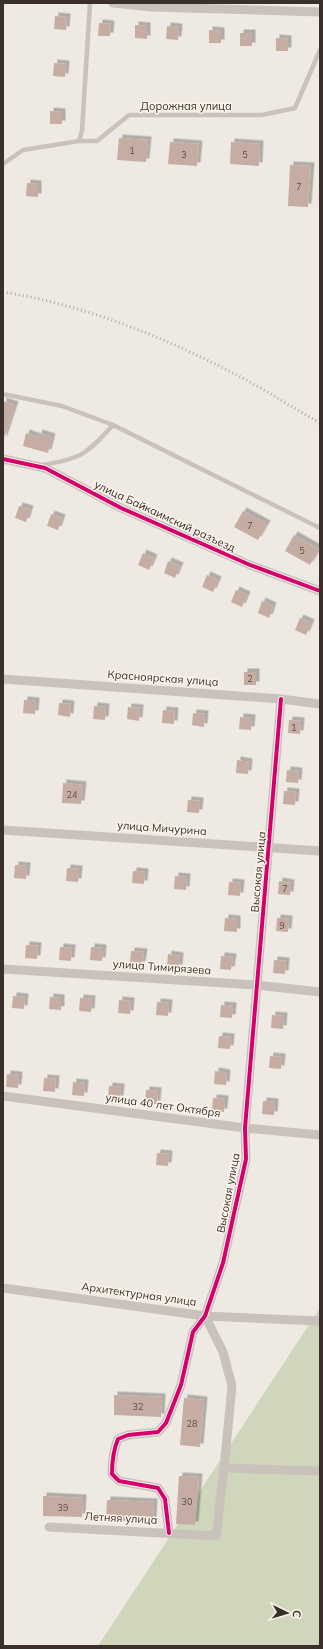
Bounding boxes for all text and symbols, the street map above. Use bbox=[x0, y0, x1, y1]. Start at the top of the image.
street label: Дорожная улица bbox=[140, 99, 232, 113]
house number: 1 bbox=[129, 145, 135, 156]
house number: 3 bbox=[181, 149, 187, 160]
house number: 5 bbox=[242, 149, 248, 160]
house number: 7 bbox=[296, 181, 302, 192]
street label: улица Байкаимский разъезд bbox=[92, 477, 238, 555]
house number: 7 bbox=[247, 520, 253, 531]
house number: 5 bbox=[299, 545, 305, 556]
street label: Красноярская улица bbox=[107, 667, 219, 689]
house number: 2 bbox=[247, 673, 253, 684]
house number: 1 bbox=[291, 722, 297, 733]
house number: 24 bbox=[67, 789, 78, 800]
street label: улица Мичурина bbox=[117, 818, 207, 838]
street label: Высокая улица bbox=[247, 831, 269, 913]
house number: 7 bbox=[282, 883, 288, 894]
house number: 9 bbox=[279, 920, 285, 931]
street label: улица Тимирязева bbox=[112, 957, 212, 977]
street label: улица 40 лет Октября bbox=[105, 1090, 221, 1120]
street label: Высокая улица bbox=[213, 1152, 243, 1234]
street label: Архитектурная улица bbox=[81, 1279, 197, 1309]
house number: 32 bbox=[133, 1401, 143, 1412]
house number: 28 bbox=[187, 1418, 197, 1429]
house number: 30 bbox=[182, 1496, 192, 1507]
house number: 39 bbox=[58, 1502, 68, 1513]
street label: Летняя улица bbox=[84, 1509, 158, 1527]
north arrow bbox=[267, 1593, 307, 1633]
text: С bbox=[290, 1610, 304, 1619]

